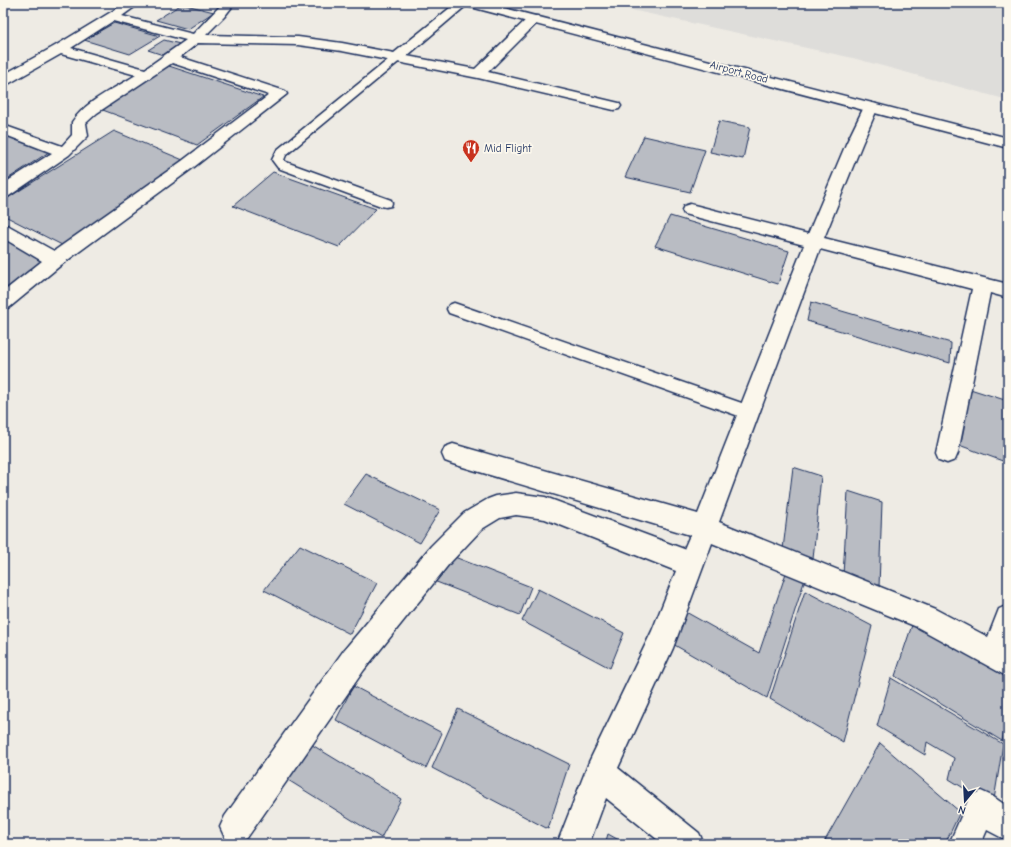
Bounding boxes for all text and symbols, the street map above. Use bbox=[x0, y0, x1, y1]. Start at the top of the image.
street label: Airport Road bbox=[708, 58, 770, 86]
restaurant icon: Mid Flight bbox=[461, 138, 481, 163]
place label: Mid Flight bbox=[484, 142, 532, 155]
north arrow bbox=[945, 781, 985, 821]
text: N bbox=[957, 803, 967, 817]

